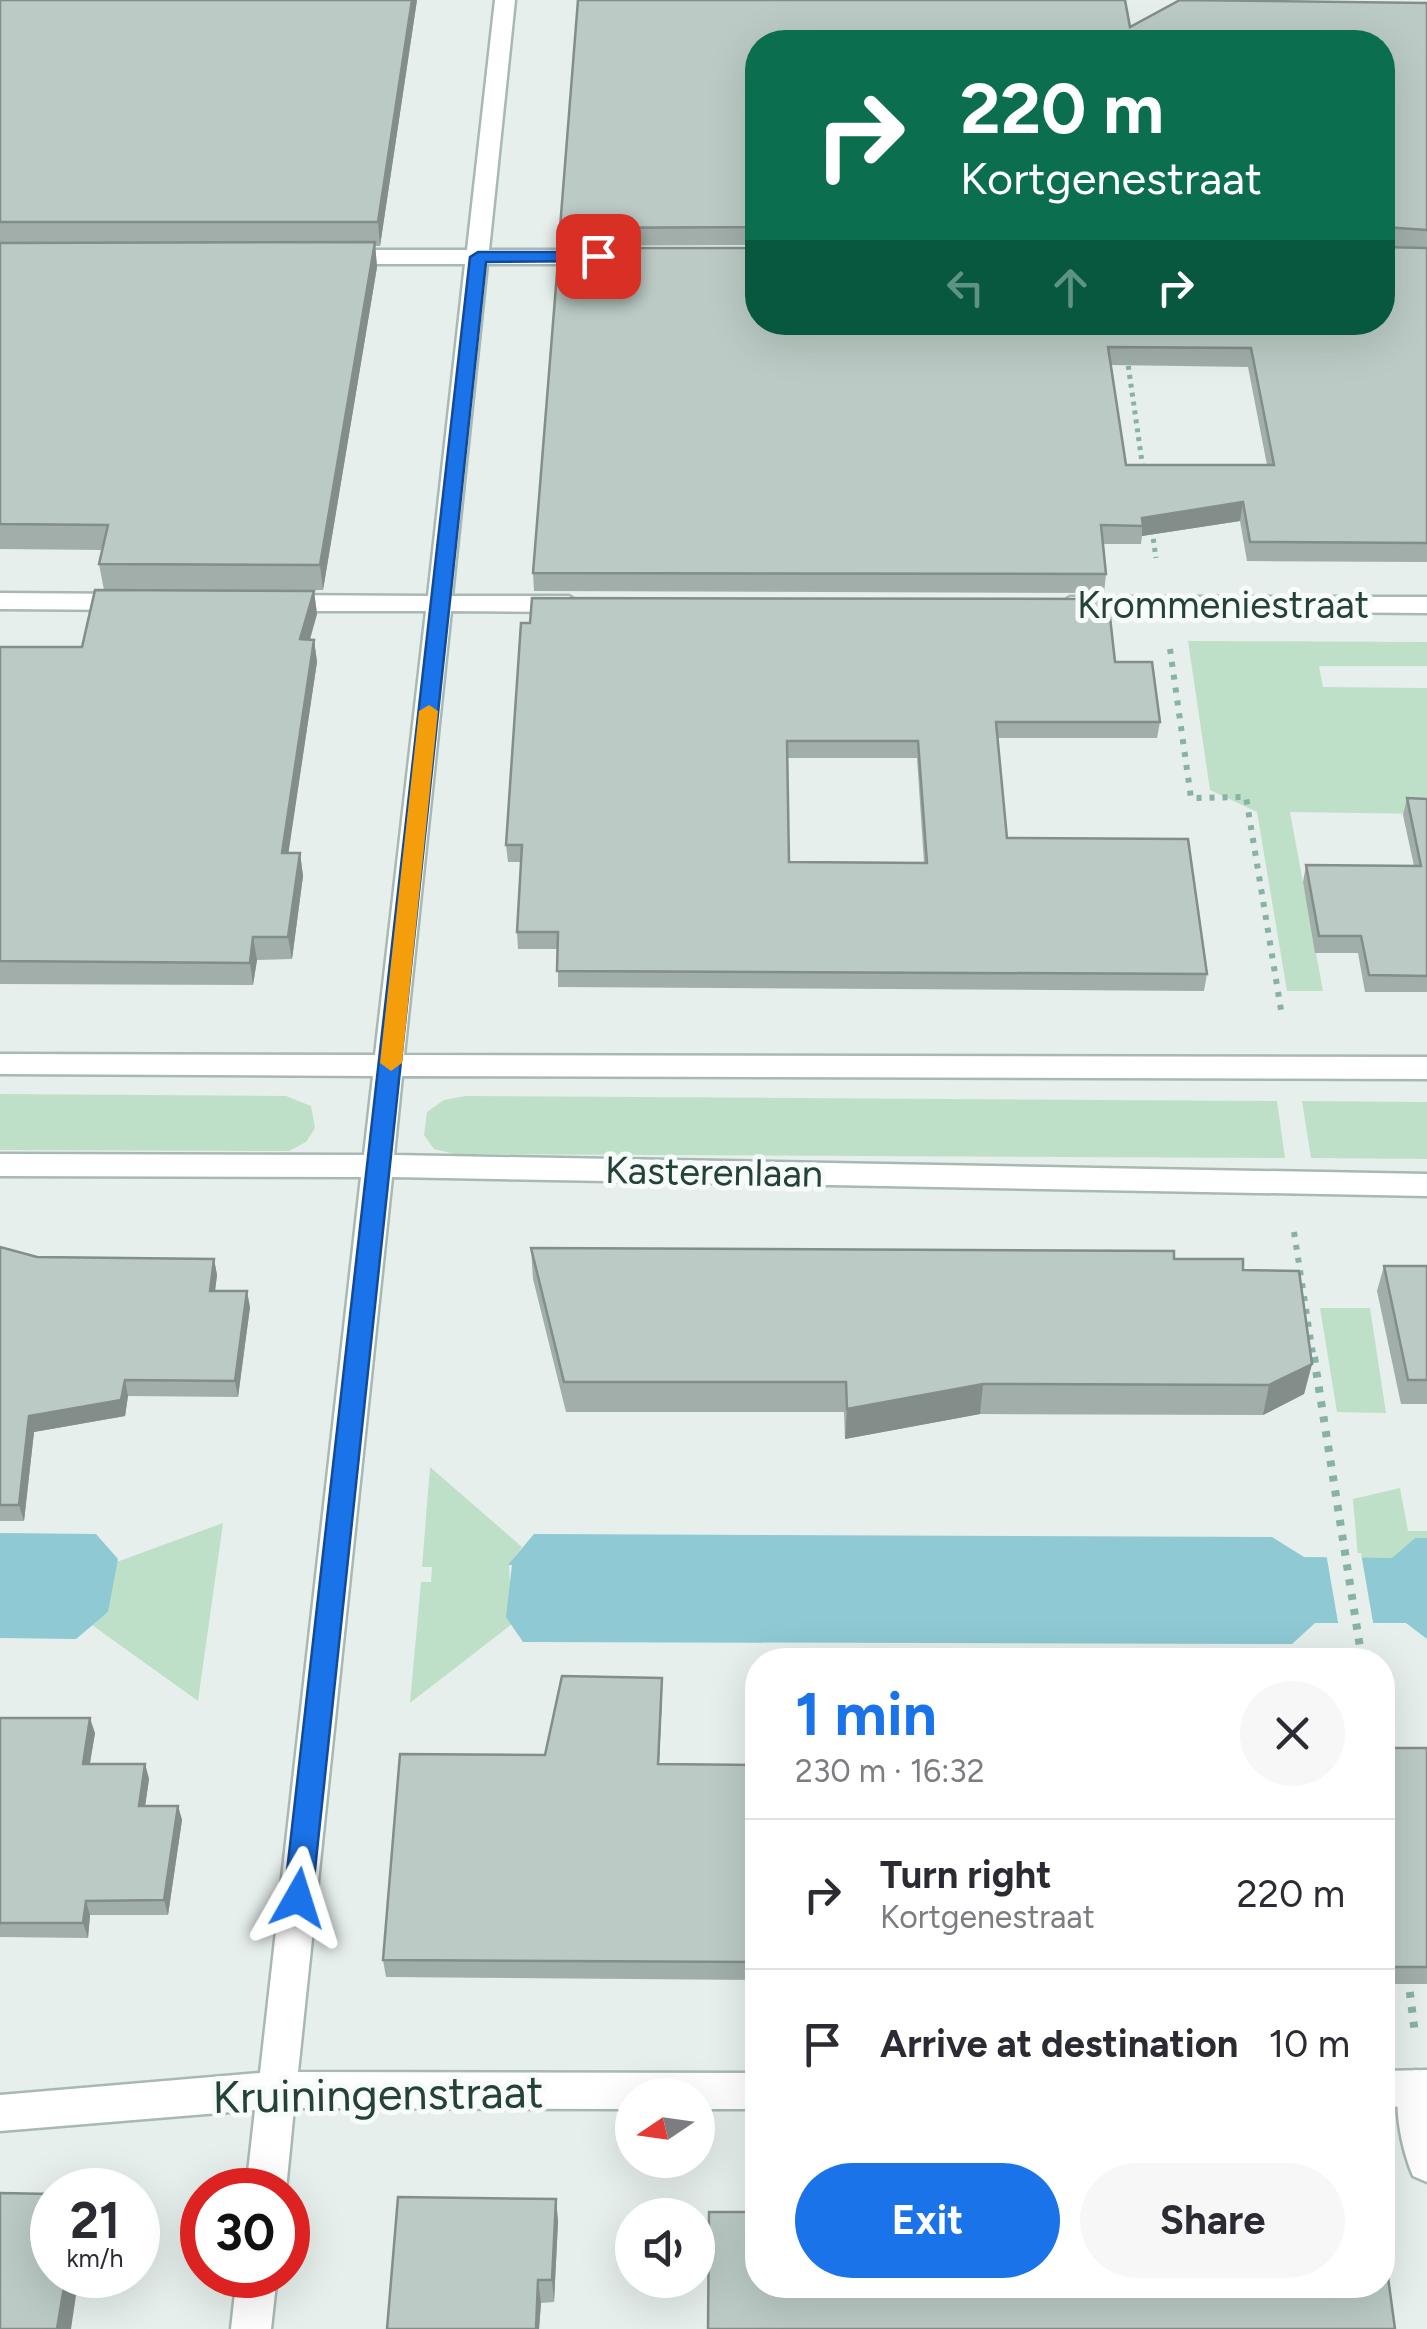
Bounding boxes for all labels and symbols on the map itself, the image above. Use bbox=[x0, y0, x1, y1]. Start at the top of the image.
pin bbox=[556, 214, 641, 299]
street label: Krommeniestraat bbox=[1077, 582, 1369, 628]
street label: Kasterenlaan bbox=[605, 1147, 823, 1197]
position arrow bbox=[246, 1846, 350, 1950]
street label: Kruiningenstraat bbox=[212, 2064, 544, 2124]
north arrow bbox=[615, 2078, 715, 2178]
speed limit sign: 30 bbox=[180, 2168, 310, 2298]

